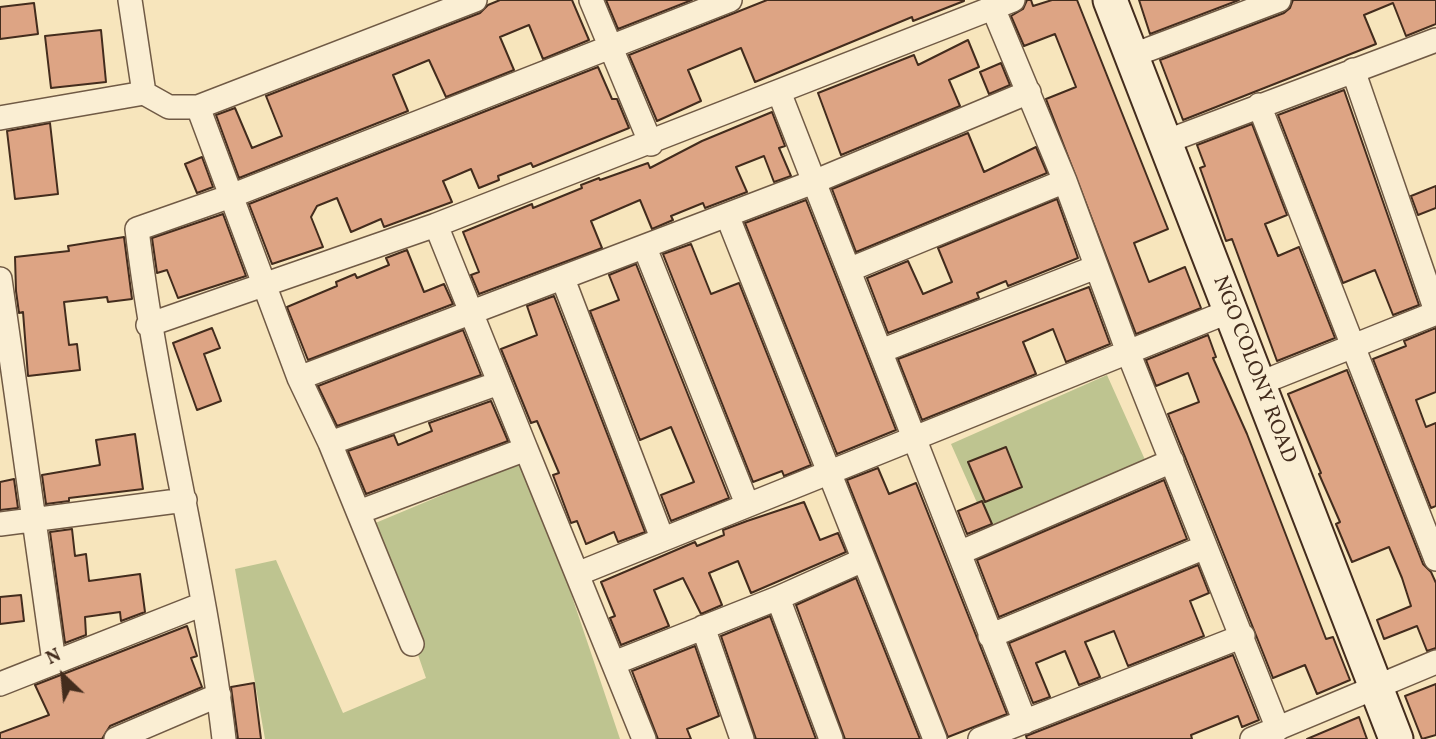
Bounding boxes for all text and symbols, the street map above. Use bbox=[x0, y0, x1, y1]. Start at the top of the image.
street label: NGO COLONY ROAD bbox=[1206, 273, 1300, 467]
north arrow bbox=[28, 641, 98, 711]
text: N bbox=[42, 642, 66, 672]

